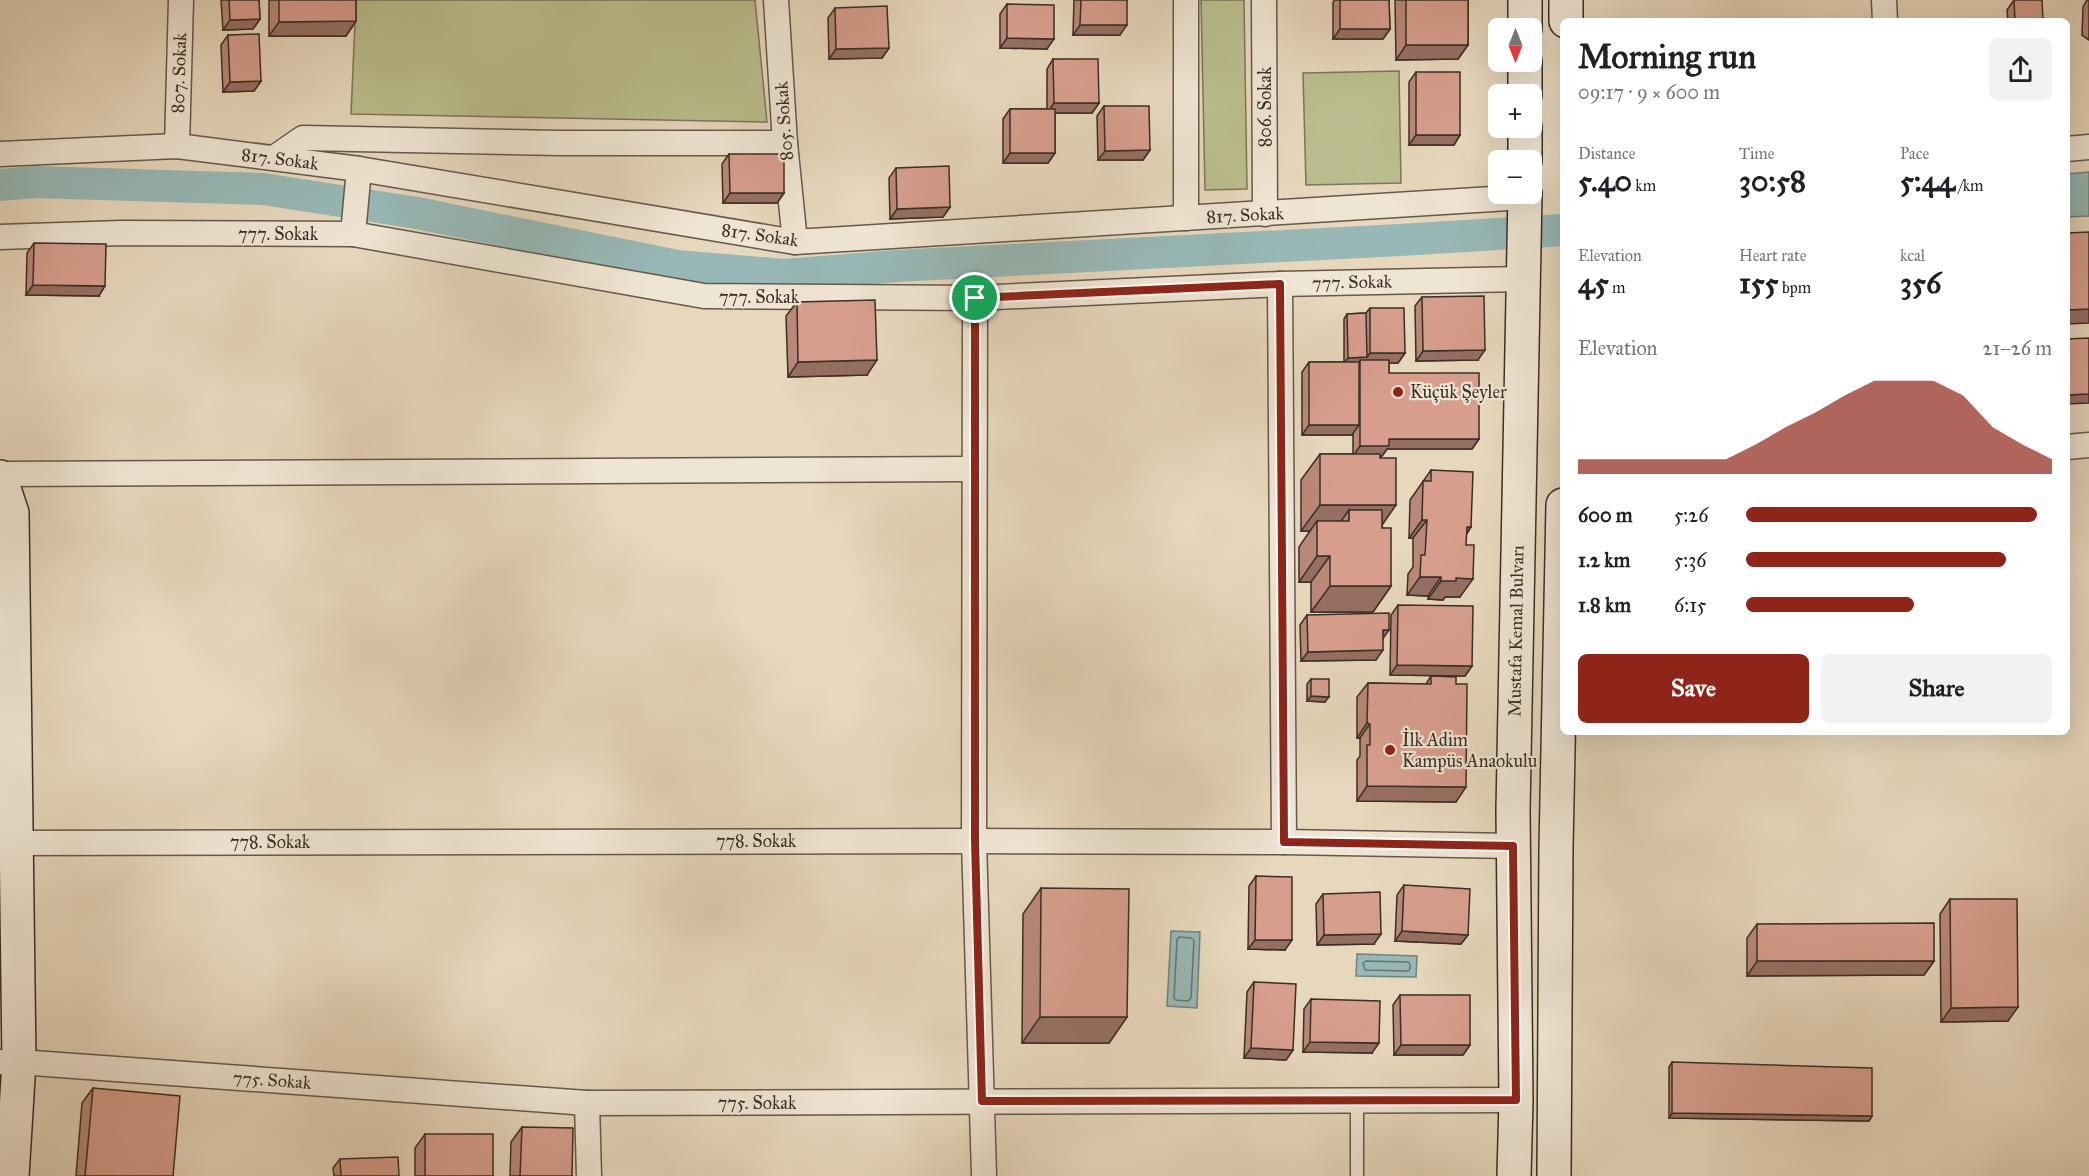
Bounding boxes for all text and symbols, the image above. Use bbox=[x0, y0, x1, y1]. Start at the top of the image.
north arrow bbox=[1488, 18, 1542, 72]
map controls bbox=[1488, 18, 1542, 204]
street label: 807. Sokak bbox=[167, 32, 191, 114]
text: Morning run bbox=[1578, 37, 1756, 77]
button: share bbox=[1989, 38, 2052, 101]
street label: 806. Sokak bbox=[1254, 66, 1276, 147]
street label: 805. Sokak bbox=[770, 80, 798, 161]
text: 09:17 · 9 × 600 m bbox=[1578, 80, 1720, 104]
button: + bbox=[1488, 84, 1542, 138]
street label: 817. Sokak bbox=[240, 143, 320, 175]
text: Distance bbox=[1578, 144, 1635, 163]
text: Time bbox=[1739, 144, 1774, 163]
text: Pace bbox=[1900, 144, 1929, 163]
button: − bbox=[1488, 150, 1542, 204]
text: 5.40 bbox=[1578, 163, 1632, 199]
text: 30:58 bbox=[1739, 163, 1806, 199]
text: 5:44 bbox=[1900, 163, 1955, 199]
text: km bbox=[1632, 176, 1656, 195]
text: /km bbox=[1955, 176, 1984, 195]
street label: 817. Sokak bbox=[1206, 202, 1285, 228]
street label: 817. Sokak bbox=[720, 219, 801, 251]
street label: 777. Sokak bbox=[238, 223, 319, 245]
text: Elevation bbox=[1578, 246, 1642, 265]
text: Heart rate bbox=[1739, 246, 1806, 265]
text: kcal bbox=[1900, 246, 1925, 265]
text: 45 bbox=[1578, 265, 1609, 301]
text: 155 bbox=[1739, 265, 1779, 301]
text: 356 bbox=[1900, 265, 1941, 301]
street label: 777. Sokak bbox=[1312, 270, 1393, 294]
pin bbox=[949, 272, 1000, 323]
text: m bbox=[1609, 278, 1626, 297]
text: bpm bbox=[1779, 278, 1811, 297]
icon: arrive bbox=[958, 281, 991, 314]
street label: 777. Sokak bbox=[719, 286, 800, 308]
text: Elevation bbox=[1578, 336, 1657, 360]
text: 21–26 m bbox=[1983, 336, 2052, 360]
place label: Küçük Şeyler bbox=[1410, 381, 1507, 403]
marker: Küçük Şeyler bbox=[1391, 385, 1405, 399]
text: 600 m bbox=[1578, 503, 1633, 527]
text: 5:26 bbox=[1674, 503, 1708, 527]
street label: Mustafa Kemal Bulvarı bbox=[1504, 545, 1528, 717]
text: 1.2 km bbox=[1578, 548, 1630, 572]
text: 5:36 bbox=[1674, 548, 1707, 572]
text: 1.8 km bbox=[1578, 593, 1631, 617]
text: 6:15 bbox=[1674, 593, 1706, 617]
button: Save bbox=[1578, 654, 1809, 723]
button: Share bbox=[1821, 654, 2052, 723]
place label: İlk Adim Kampüs Anaokulu bbox=[1402, 728, 1538, 772]
marker: İlk Adim Kampüs Anaokulu bbox=[1383, 743, 1397, 757]
street label: 778. Sokak bbox=[716, 830, 797, 852]
street label: 778. Sokak bbox=[230, 831, 311, 853]
street label: 775. Sokak bbox=[232, 1066, 313, 1094]
street label: 775. Sokak bbox=[718, 1092, 797, 1114]

